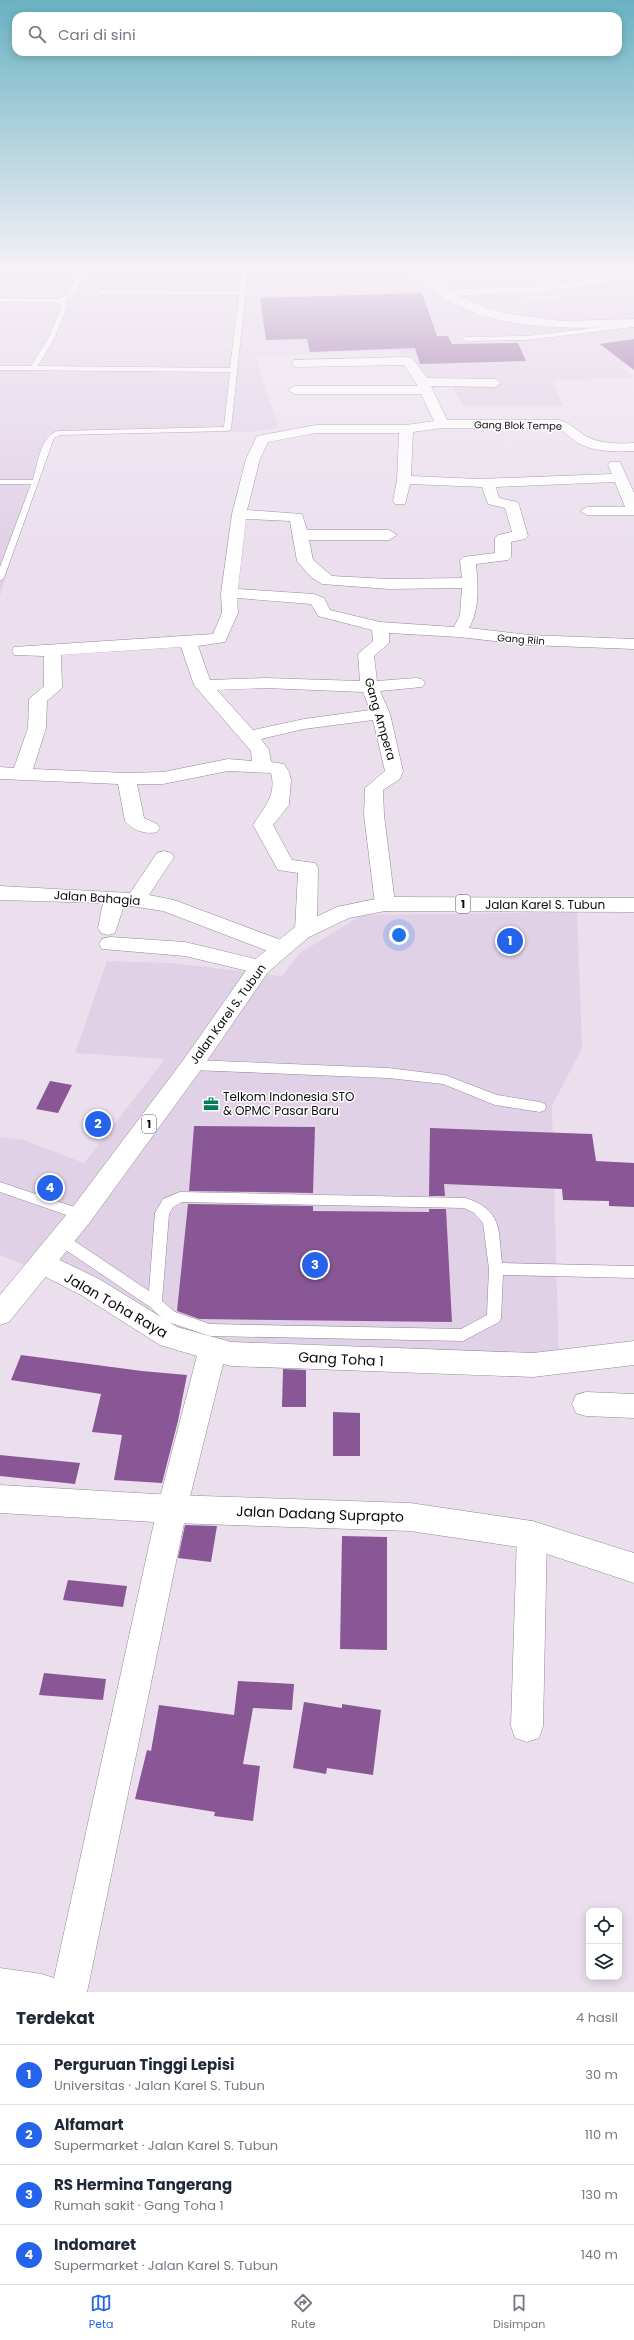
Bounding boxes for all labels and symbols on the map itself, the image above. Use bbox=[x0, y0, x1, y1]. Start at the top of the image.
street label: Gang Blok Tempe bbox=[474, 417, 562, 434]
street label: Gang Riin bbox=[497, 630, 545, 649]
street label: Gang Ampera bbox=[361, 676, 400, 762]
street label: Jalan Bahagia bbox=[53, 886, 141, 909]
road number: 1 bbox=[456, 895, 470, 913]
street label: Jalan Karel S. Tubun bbox=[485, 896, 605, 913]
your location bbox=[389, 925, 409, 945]
pin: 1 bbox=[497, 926, 523, 956]
street label: Jalan Karel S. Tubun bbox=[185, 960, 270, 1067]
place label: Telkom Indonesia STO & OPMC Pasar Baru bbox=[223, 1088, 354, 1119]
office icon: Telkom Indonesia STO & OPMC Pasar Baru bbox=[202, 1095, 220, 1113]
pin: 2 bbox=[85, 1109, 111, 1139]
road number: 1 bbox=[142, 1115, 156, 1133]
pin: 4 bbox=[37, 1173, 63, 1203]
pin: 3 bbox=[302, 1250, 328, 1280]
street label: Jalan Toha Raya bbox=[61, 1267, 171, 1343]
street label: Gang Toha 1 bbox=[298, 1347, 384, 1371]
street label: Jalan Dadang Suprapto bbox=[236, 1501, 404, 1527]

